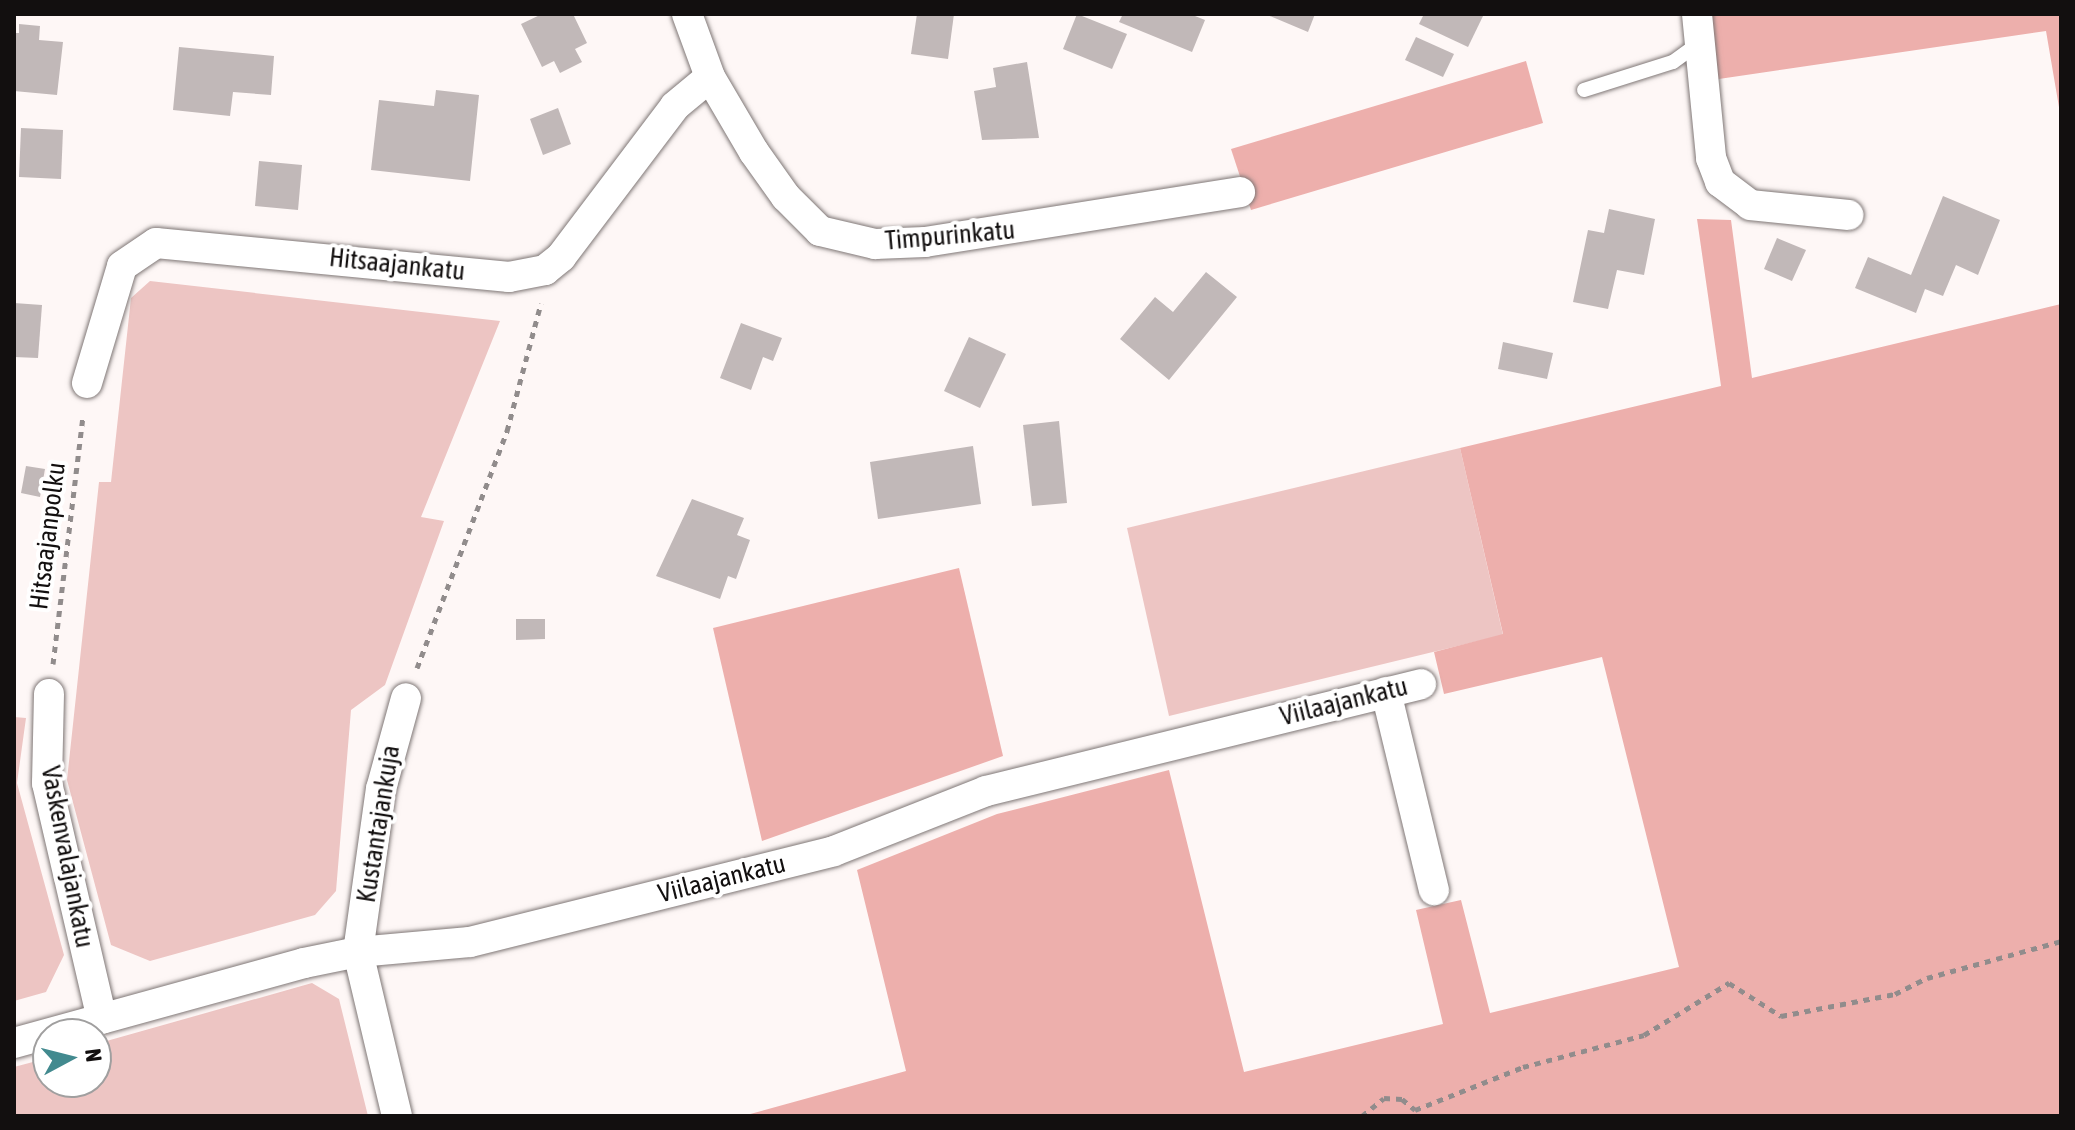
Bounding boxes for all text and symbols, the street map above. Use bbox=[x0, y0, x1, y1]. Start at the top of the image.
street label: Timpurinkatu bbox=[884, 215, 1016, 257]
street label: Hitsaajankatu bbox=[328, 242, 466, 288]
street label: Hitsaajanpolku bbox=[23, 461, 73, 611]
street label: Viilaajankatu bbox=[1277, 671, 1411, 733]
street label: Kustantajankuja bbox=[351, 743, 407, 905]
street label: Vaskenvalajankatu bbox=[34, 764, 100, 950]
street label: Viilaajankatu bbox=[655, 848, 789, 910]
north arrow bbox=[32, 1018, 112, 1098]
text: N bbox=[80, 1047, 108, 1063]

